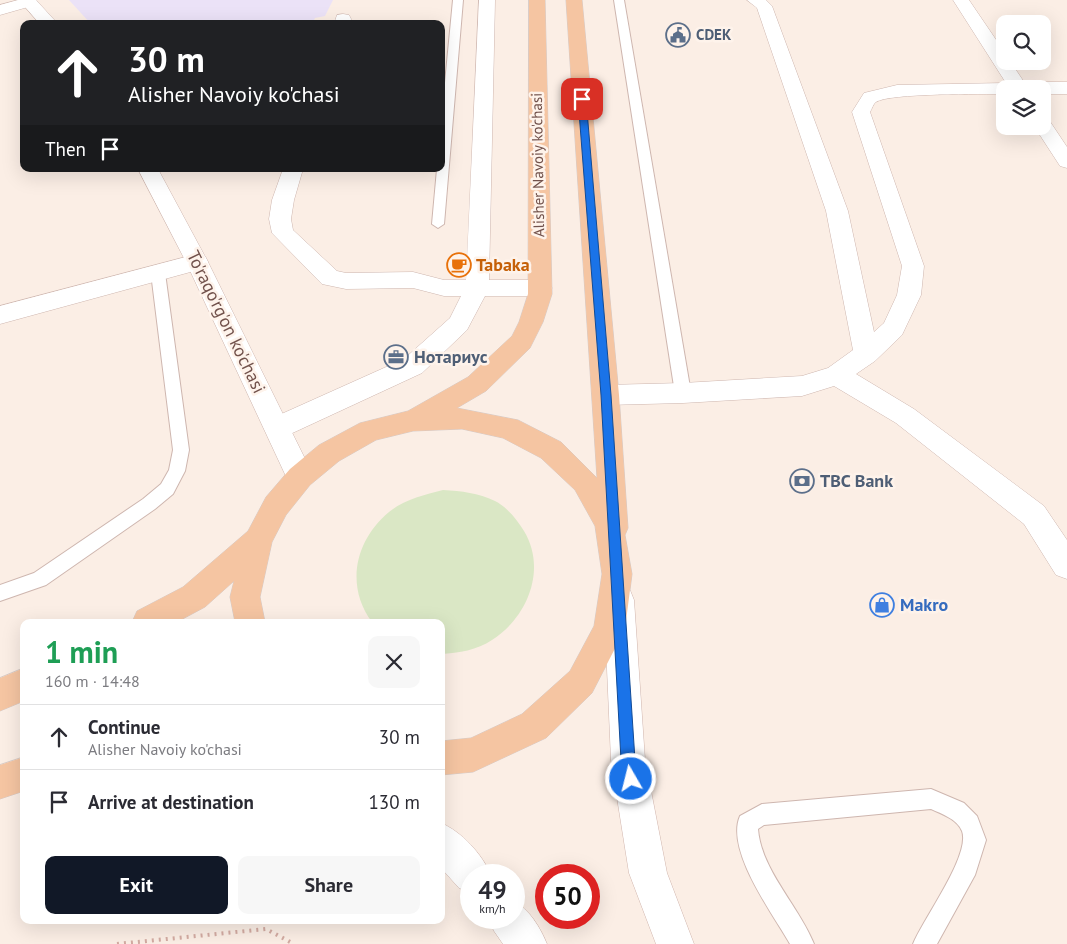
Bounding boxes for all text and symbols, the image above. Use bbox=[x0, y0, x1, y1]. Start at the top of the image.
map controls bbox=[996, 15, 1051, 135]
button: search bbox=[996, 15, 1051, 70]
public building icon: CDEK bbox=[665, 22, 691, 48]
place label: CDEK bbox=[696, 25, 732, 44]
text: 30 m bbox=[128, 36, 205, 82]
icon: ahead bbox=[45, 40, 110, 105]
pin bbox=[561, 78, 603, 120]
text: Alisher Navoiy ko'chasi bbox=[128, 80, 340, 108]
button: layers bbox=[996, 80, 1051, 135]
icon: arrive bbox=[568, 85, 596, 113]
street label: Alisher Navoiy ko'chasi bbox=[527, 93, 548, 237]
icon: arrive bbox=[96, 135, 124, 163]
text: Then bbox=[45, 137, 86, 161]
street label: To'raqo'rg'on ko'chasi bbox=[182, 247, 271, 397]
cafe icon: Tabaka bbox=[446, 252, 472, 278]
place label: Tabaka bbox=[476, 253, 530, 276]
office icon: Нотариус bbox=[383, 344, 409, 370]
place label: Нотариус bbox=[414, 345, 488, 368]
bank icon: TBC Bank bbox=[789, 468, 815, 494]
place label: TBC Bank bbox=[820, 469, 893, 492]
shop icon: Makro bbox=[869, 592, 895, 618]
place label: Makro bbox=[900, 593, 948, 616]
text: 1 min bbox=[45, 632, 118, 671]
button: close bbox=[368, 636, 420, 688]
text: 160 m · 14:48 bbox=[45, 671, 140, 691]
text: Continue bbox=[88, 715, 160, 739]
icon: ahead bbox=[45, 723, 73, 751]
text: 30 m bbox=[379, 725, 420, 749]
text: Alisher Navoiy ko'chasi bbox=[88, 739, 242, 759]
position arrow bbox=[604, 752, 656, 804]
icon: arrive bbox=[45, 788, 73, 816]
text: Arrive at destination bbox=[88, 790, 254, 814]
text: 130 m bbox=[368, 790, 420, 814]
button: Exit bbox=[45, 856, 228, 914]
button: Share bbox=[238, 856, 420, 914]
speed limit sign: 50 bbox=[535, 864, 600, 929]
text: 49 bbox=[478, 874, 507, 906]
text: km/h bbox=[479, 901, 506, 916]

